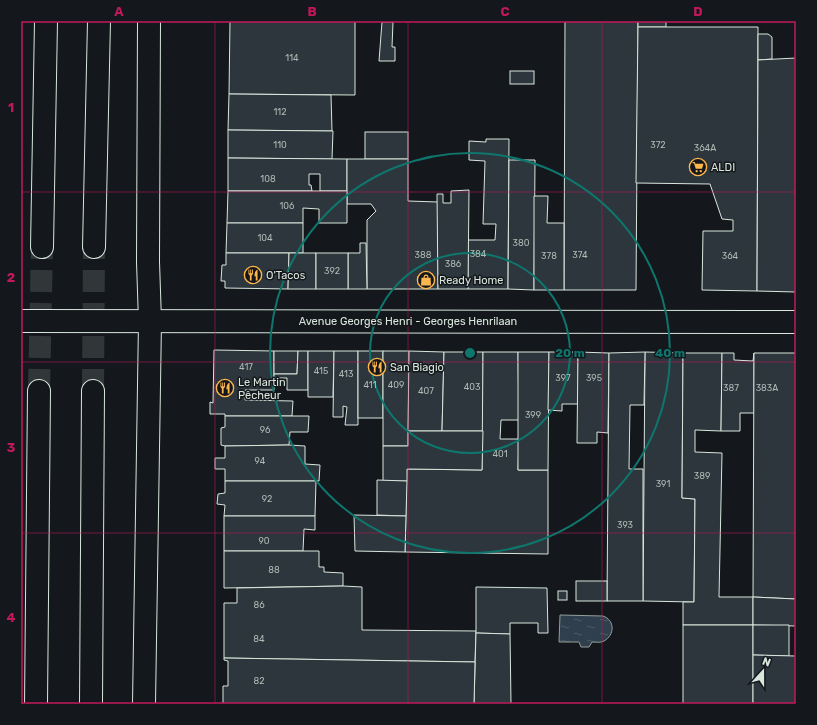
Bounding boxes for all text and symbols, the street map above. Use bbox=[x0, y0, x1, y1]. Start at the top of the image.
text: A bbox=[114, 4, 124, 19]
text: B bbox=[307, 4, 317, 19]
text: C bbox=[500, 4, 510, 19]
text: D bbox=[693, 4, 703, 19]
house number: 114 bbox=[285, 53, 299, 63]
text: 1 bbox=[8, 100, 14, 115]
house number: 112 bbox=[274, 107, 287, 117]
house number: 110 bbox=[273, 140, 287, 150]
house number: 372 bbox=[650, 140, 666, 150]
house number: 364A bbox=[694, 143, 716, 153]
supermarket icon: ALDI bbox=[688, 157, 708, 177]
place label: ALDI bbox=[711, 161, 735, 174]
house number: 108 bbox=[260, 174, 276, 184]
house number: 106 bbox=[280, 201, 295, 211]
house number: 104 bbox=[257, 233, 273, 243]
house number: 380 bbox=[513, 238, 530, 248]
house number: 384 bbox=[470, 249, 487, 259]
house number: 388 bbox=[415, 250, 432, 260]
house number: 374 bbox=[572, 250, 588, 260]
house number: 378 bbox=[541, 251, 557, 261]
house number: 364 bbox=[722, 251, 739, 261]
house number: 386 bbox=[445, 259, 462, 269]
restaurant icon: O'Tacos bbox=[243, 265, 263, 285]
house number: 392 bbox=[324, 266, 340, 276]
place label: O'Tacos bbox=[266, 269, 306, 282]
text: 2 bbox=[7, 270, 15, 285]
shop icon: Ready Home bbox=[416, 270, 436, 290]
place label: Ready Home bbox=[439, 274, 504, 287]
street label: Avenue Georges Henri - Georges Henrilaan bbox=[299, 315, 517, 328]
centre of rings bbox=[463, 346, 477, 360]
text: 20 m bbox=[555, 346, 585, 360]
text: 40 m bbox=[655, 346, 685, 360]
restaurant icon: San Biagio bbox=[367, 357, 387, 377]
place label: San Biagio bbox=[390, 361, 444, 374]
house number: 417 bbox=[239, 362, 253, 372]
house number: 415 bbox=[314, 366, 328, 376]
house number: 413 bbox=[339, 369, 353, 379]
house number: 397 bbox=[555, 373, 571, 383]
house number: 395 bbox=[586, 373, 602, 383]
place label: Le Martin Pêcheur bbox=[238, 376, 286, 402]
restaurant icon: Le Martin Pêcheur bbox=[215, 378, 235, 398]
house number: 411 bbox=[363, 380, 377, 390]
house number: 409 bbox=[388, 380, 404, 390]
house number: 403 bbox=[464, 382, 480, 392]
house number: 387 bbox=[723, 383, 739, 393]
house number: 383A bbox=[756, 383, 778, 393]
house number: 407 bbox=[418, 386, 434, 396]
house number: 399 bbox=[525, 410, 541, 420]
house number: 96 bbox=[260, 425, 271, 435]
text: 3 bbox=[7, 440, 16, 455]
house number: 401 bbox=[492, 449, 508, 459]
house number: 94 bbox=[255, 456, 266, 466]
house number: 389 bbox=[694, 471, 710, 481]
house number: 391 bbox=[656, 479, 670, 489]
house number: 92 bbox=[262, 494, 272, 504]
house number: 393 bbox=[617, 520, 633, 530]
house number: 90 bbox=[258, 536, 270, 546]
house number: 88 bbox=[268, 565, 280, 575]
house number: 86 bbox=[253, 600, 265, 610]
text: 4 bbox=[7, 610, 16, 625]
house number: 84 bbox=[253, 634, 265, 644]
north arrow bbox=[743, 651, 783, 691]
text: N bbox=[760, 655, 773, 670]
house number: 82 bbox=[253, 676, 265, 686]

